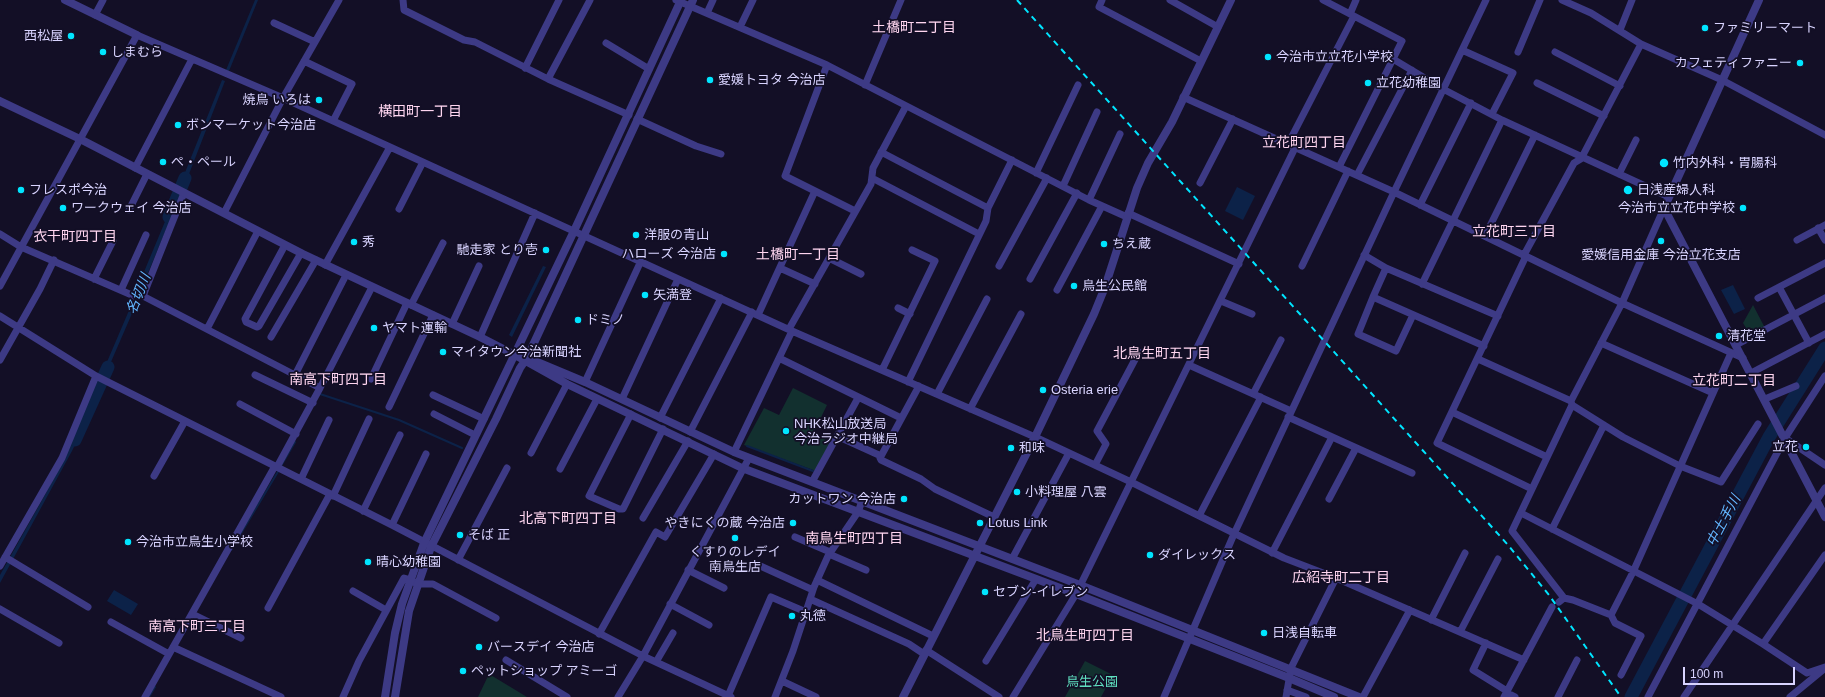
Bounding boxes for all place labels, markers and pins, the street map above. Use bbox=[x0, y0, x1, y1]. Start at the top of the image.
place label: ファミリーマート bbox=[1713, 20, 1817, 36]
marker: ファミリーマート bbox=[1700, 23, 1710, 33]
place label: 西松屋 bbox=[24, 28, 63, 44]
marker: 西松屋 bbox=[66, 31, 76, 41]
place label: しまむら bbox=[111, 44, 163, 60]
marker: しまむら bbox=[98, 47, 108, 57]
place label: 今治市立立花小学校 bbox=[1276, 49, 1393, 65]
marker: 今治市立立花小学校 bbox=[1263, 52, 1273, 62]
place label: カフェティファニー bbox=[1675, 55, 1792, 71]
marker: カフェティファニー bbox=[1795, 58, 1805, 68]
place label: 愛媛トヨタ 今治店 bbox=[718, 72, 826, 88]
marker: 愛媛トヨタ 今治店 bbox=[705, 75, 715, 85]
place label: 立花幼稚園 bbox=[1376, 75, 1441, 91]
marker: 立花幼稚園 bbox=[1363, 78, 1373, 88]
place label: 焼鳥 いろは bbox=[242, 92, 311, 108]
marker: 焼鳥 いろは bbox=[314, 95, 324, 105]
place label: ボンマーケット今治店 bbox=[186, 117, 316, 133]
marker: ボンマーケット今治店 bbox=[173, 120, 183, 130]
place label: ぺ・ペール bbox=[171, 154, 236, 170]
place label: 竹内外科・胃腸科 bbox=[1673, 155, 1777, 171]
marker: ぺ・ペール bbox=[158, 157, 168, 167]
marker: 竹内外科・胃腸科 bbox=[1658, 157, 1670, 169]
place label: フレスポ今治 bbox=[29, 182, 107, 198]
place label: 日浅産婦人科 bbox=[1637, 182, 1715, 198]
marker: 日浅産婦人科 bbox=[1622, 184, 1634, 196]
marker: フレスポ今治 bbox=[16, 185, 26, 195]
place label: ワークウェイ 今治店 bbox=[71, 200, 192, 216]
place label: 今治市立立花中学校 bbox=[1618, 200, 1735, 216]
marker: ワークウェイ 今治店 bbox=[58, 203, 68, 213]
marker: 今治市立立花中学校 bbox=[1738, 203, 1748, 213]
place label: 洋服の青山 bbox=[644, 227, 709, 243]
marker: 洋服の青山 bbox=[631, 230, 641, 240]
place label: 秀 bbox=[362, 234, 375, 250]
place label: ちえ蔵 bbox=[1112, 236, 1151, 252]
marker: 愛媛信用金庫 今治立花支店 bbox=[1656, 236, 1666, 246]
marker: 秀 bbox=[349, 237, 359, 247]
marker: ちえ蔵 bbox=[1099, 239, 1109, 249]
place label: 馳走家 とり壱 bbox=[456, 242, 538, 258]
marker: 馳走家 とり壱 bbox=[541, 245, 551, 255]
place label: ハローズ 今治店 bbox=[621, 246, 716, 262]
place label: 愛媛信用金庫 今治立花支店 bbox=[1581, 247, 1741, 263]
marker: ハローズ 今治店 bbox=[719, 249, 729, 259]
place label: 鳥生公民館 bbox=[1082, 278, 1147, 294]
marker: 鳥生公民館 bbox=[1069, 281, 1079, 291]
place label: 矢満登 bbox=[653, 287, 692, 303]
marker: 矢満登 bbox=[640, 290, 650, 300]
place label: ドミノ bbox=[586, 312, 625, 328]
marker: ドミノ bbox=[573, 315, 583, 325]
place label: ヤマト運輸 bbox=[382, 320, 447, 336]
marker: ヤマト運輸 bbox=[369, 323, 379, 333]
place label: 清花堂 bbox=[1727, 328, 1766, 344]
marker: 清花堂 bbox=[1714, 331, 1724, 341]
place label: マイタウン今治新聞社 bbox=[451, 344, 581, 360]
marker: マイタウン今治新聞社 bbox=[438, 347, 448, 357]
place label: Osteria erie bbox=[1051, 382, 1118, 398]
marker: Osteria erie bbox=[1038, 385, 1048, 395]
place label: NHK松山放送局 今治ラジオ中継局 bbox=[794, 416, 898, 447]
marker: NHK松山放送局 今治ラジオ中継局 bbox=[781, 426, 791, 436]
place label: 立花 bbox=[1772, 439, 1798, 455]
place label: 和味 bbox=[1019, 440, 1045, 456]
marker: 立花 bbox=[1801, 442, 1811, 452]
marker: 和味 bbox=[1006, 443, 1016, 453]
place label: 小料理屋 八雲 bbox=[1025, 484, 1107, 500]
marker: 小料理屋 八雲 bbox=[1012, 487, 1022, 497]
place label: カットワン 今治店 bbox=[788, 491, 896, 507]
marker: カットワン 今治店 bbox=[899, 494, 909, 504]
place label: やきにくの蔵 今治店 bbox=[664, 515, 785, 531]
place label: Lotus Link bbox=[988, 515, 1047, 531]
marker: やきにくの蔵 今治店 bbox=[788, 518, 798, 528]
marker: Lotus Link bbox=[975, 518, 985, 528]
place label: そば 正 bbox=[468, 527, 511, 543]
marker: そば 正 bbox=[455, 530, 465, 540]
marker: くすりのレデイ 南鳥生店 bbox=[730, 533, 740, 543]
place label: 今治市立鳥生小学校 bbox=[136, 534, 253, 550]
marker: 今治市立鳥生小学校 bbox=[123, 537, 133, 547]
place label: くすりのレデイ 南鳥生店 bbox=[690, 544, 780, 575]
place label: ダイレックス bbox=[1158, 547, 1236, 563]
marker: ダイレックス bbox=[1145, 550, 1155, 560]
place label: 晴心幼稚園 bbox=[376, 554, 441, 570]
marker: 晴心幼稚園 bbox=[363, 557, 373, 567]
place label: セブン-イレブン bbox=[993, 584, 1088, 600]
marker: セブン-イレブン bbox=[980, 587, 990, 597]
place label: 丸徳 bbox=[800, 608, 826, 624]
marker: 丸徳 bbox=[787, 611, 797, 621]
place label: 日浅自転車 bbox=[1272, 625, 1337, 641]
marker: 日浅自転車 bbox=[1259, 628, 1269, 638]
place label: バースデイ 今治店 bbox=[487, 639, 595, 655]
marker: バースデイ 今治店 bbox=[474, 642, 484, 652]
place label: ペットショップ アミーゴ bbox=[471, 663, 618, 679]
marker: ペットショップ アミーゴ bbox=[458, 666, 468, 676]

